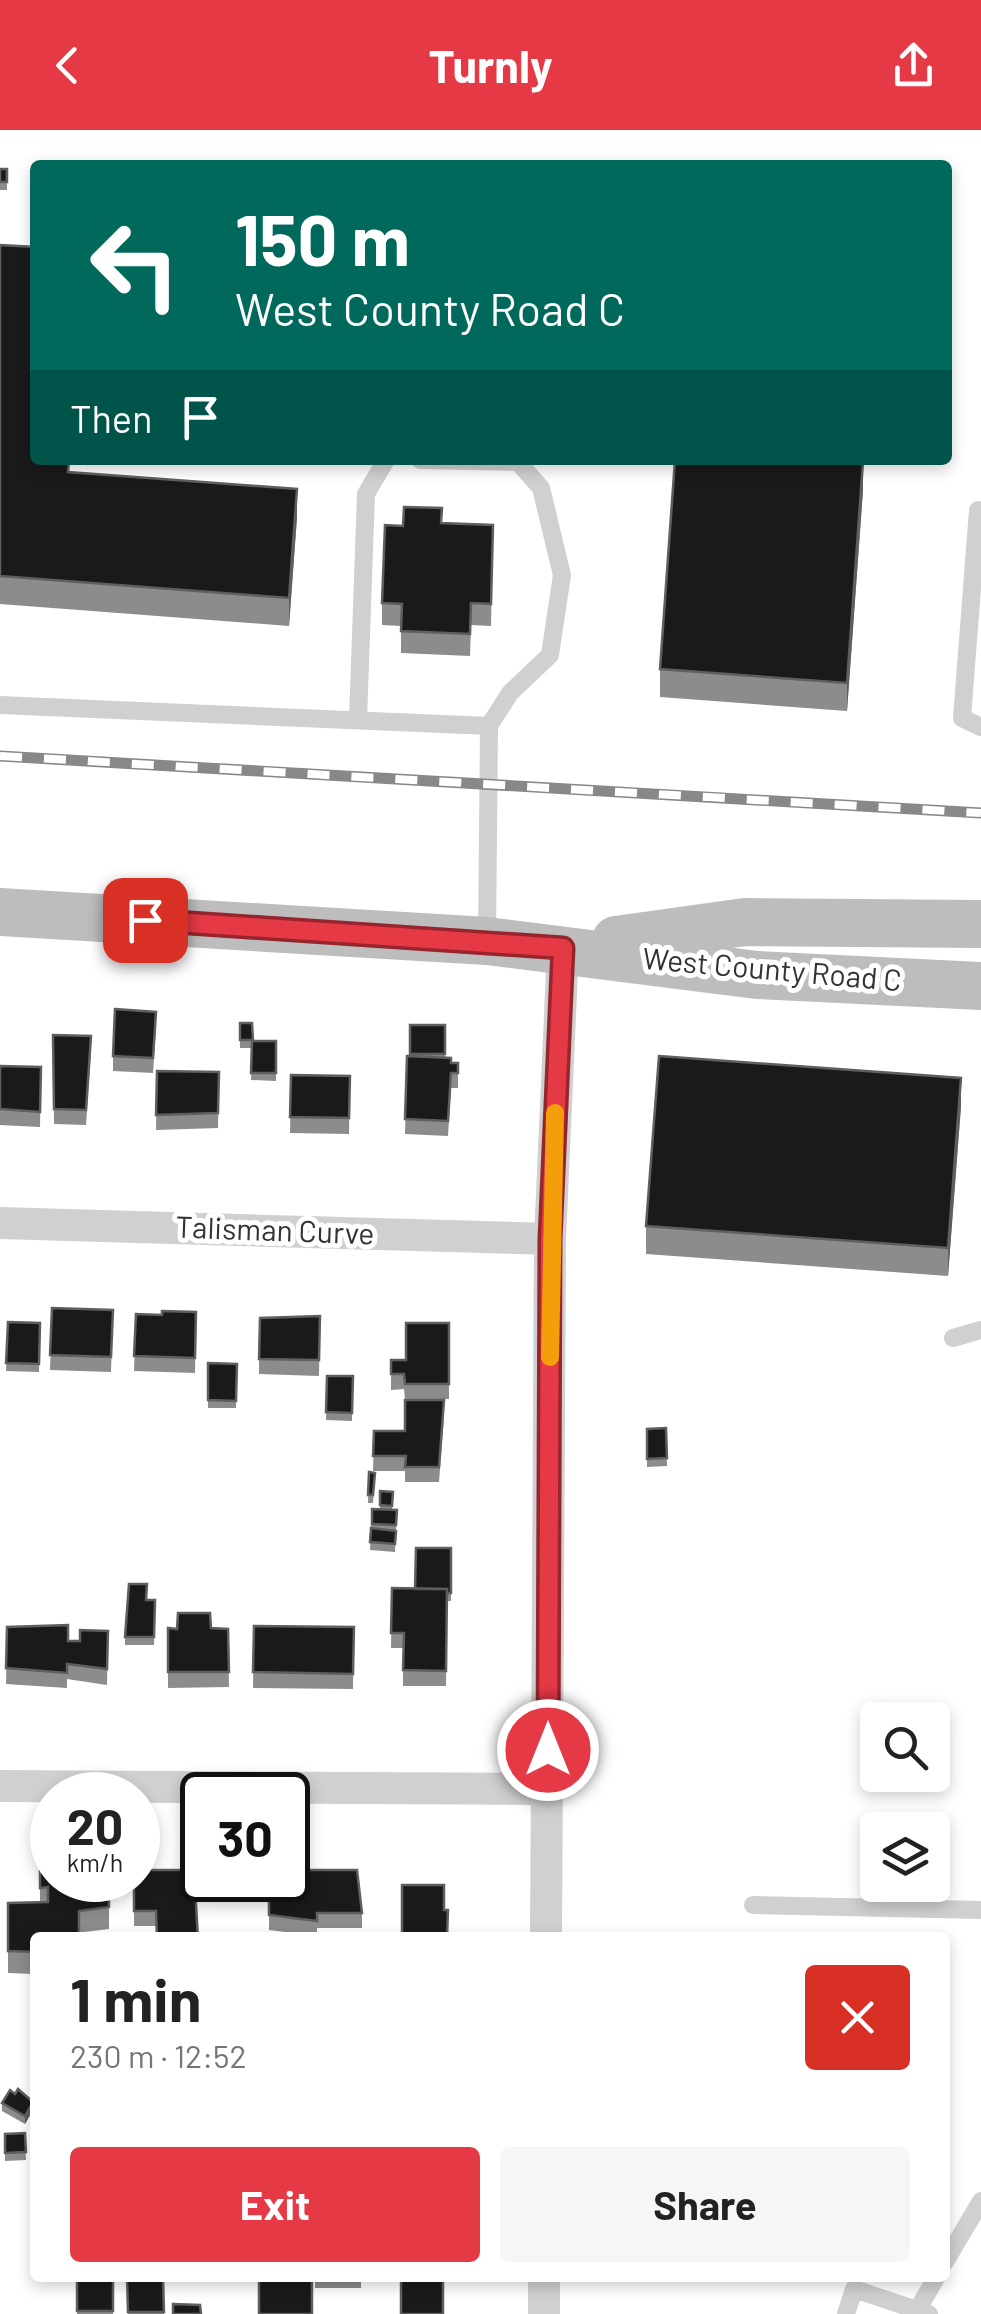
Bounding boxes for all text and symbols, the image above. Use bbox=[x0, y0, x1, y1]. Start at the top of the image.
icon: back bbox=[40, 38, 95, 93]
text: Turnly bbox=[428, 38, 553, 92]
icon: share bbox=[886, 38, 941, 93]
text: 150 m bbox=[235, 196, 410, 280]
icon: left bbox=[70, 200, 200, 330]
text: West County Road C bbox=[235, 281, 625, 335]
icon: arrive bbox=[173, 390, 228, 445]
text: Then bbox=[70, 395, 153, 441]
pin bbox=[103, 878, 188, 963]
icon: arrive bbox=[118, 893, 173, 948]
street label: West County Road C bbox=[641, 939, 903, 997]
street label: Talisman Curve bbox=[175, 1208, 375, 1250]
position arrow bbox=[496, 1698, 600, 1802]
map controls bbox=[860, 1702, 950, 1902]
button: search bbox=[860, 1702, 950, 1792]
speed limit sign: 30 bbox=[180, 1772, 310, 1902]
text: 20 bbox=[67, 1795, 123, 1855]
button: layers bbox=[860, 1812, 950, 1902]
text: km/h bbox=[67, 1847, 123, 1877]
text: 1 min bbox=[70, 1962, 201, 2034]
button: close bbox=[805, 1965, 910, 2070]
text: 230 m · 12:52 bbox=[70, 2036, 247, 2074]
button: Exit bbox=[70, 2147, 480, 2262]
button: Share bbox=[500, 2147, 910, 2262]

